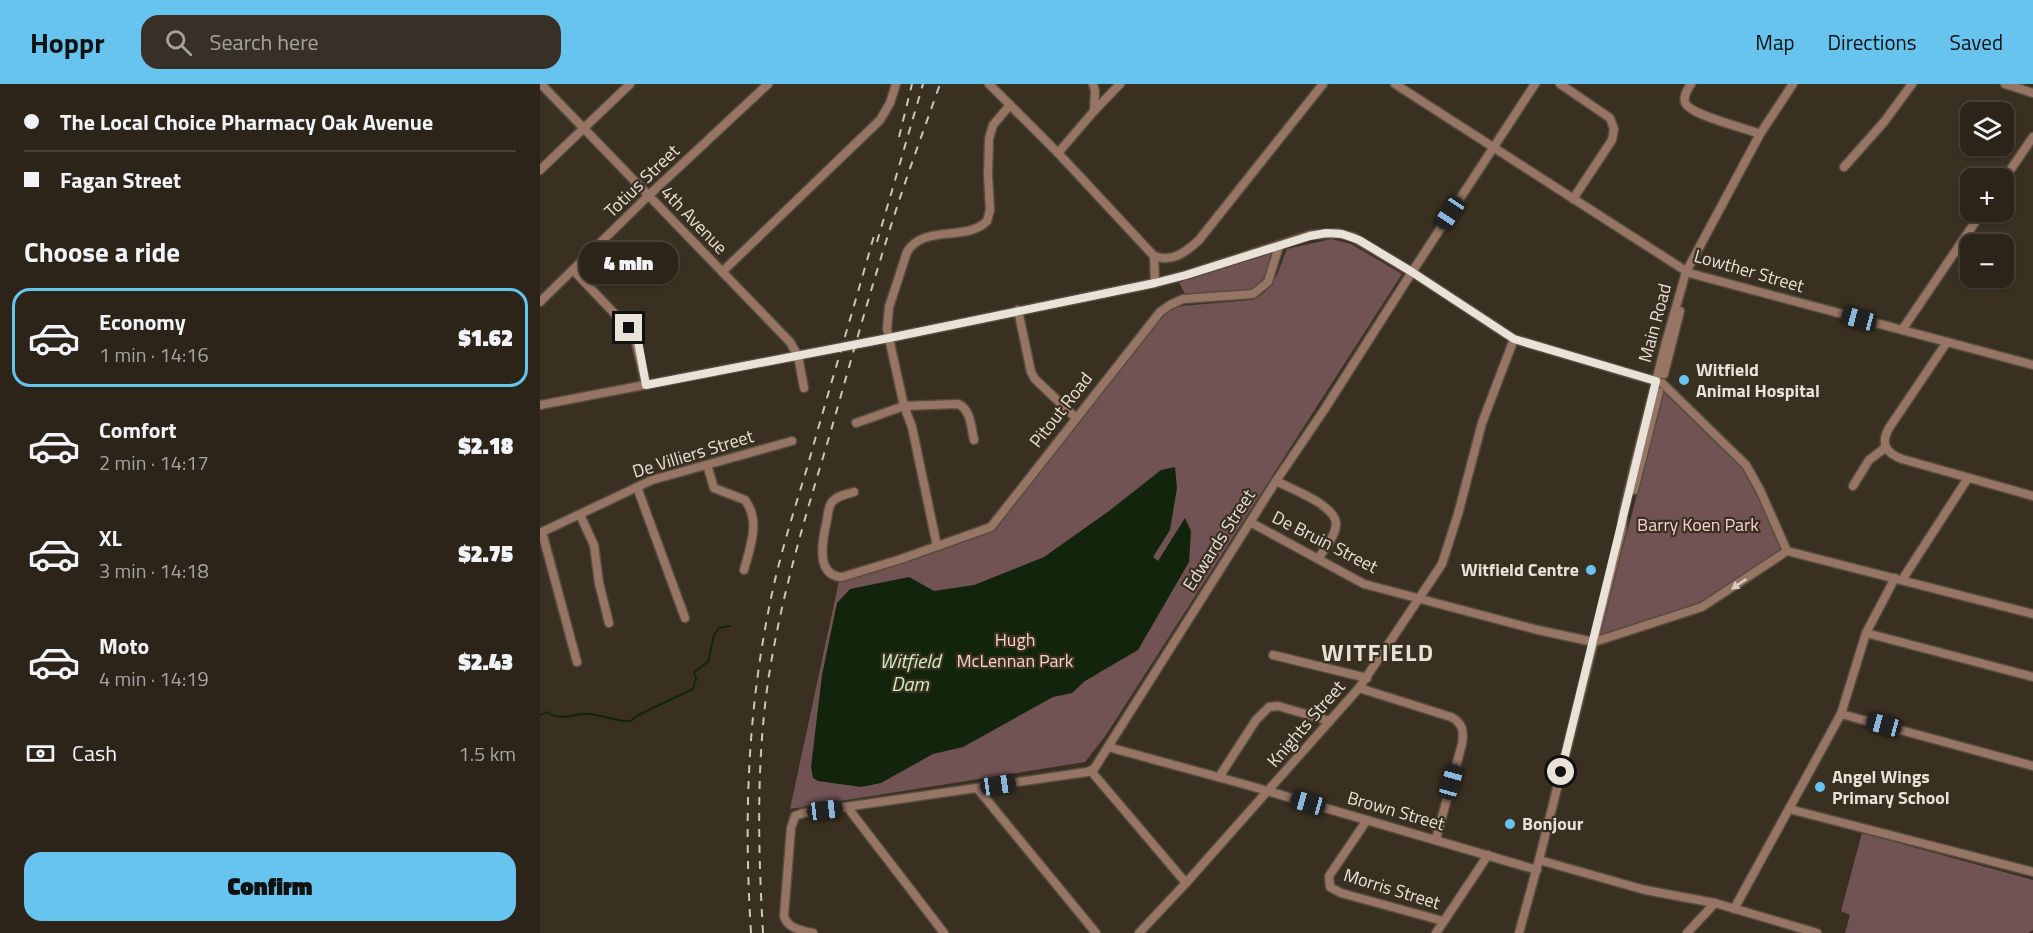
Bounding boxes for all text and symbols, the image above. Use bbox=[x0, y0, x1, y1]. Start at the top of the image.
search box bbox=[141, 15, 561, 69]
text: Hoppr bbox=[30, 21, 105, 64]
text: Search here bbox=[210, 25, 319, 59]
icon: search bbox=[162, 26, 195, 59]
text: Map bbox=[1755, 26, 1795, 58]
text: Directions bbox=[1828, 26, 1917, 58]
text: Saved bbox=[1950, 26, 2003, 58]
map controls bbox=[1960, 102, 2014, 288]
button: layers bbox=[1960, 102, 2014, 156]
text: The Local Choice Pharmacy Oak Avenue bbox=[60, 105, 433, 139]
street label: Totius Street bbox=[598, 137, 686, 224]
text: Fagan Street bbox=[60, 163, 181, 197]
button: + bbox=[1960, 168, 2014, 222]
street label: 4th Avenue bbox=[655, 179, 734, 260]
car bbox=[1432, 193, 1468, 233]
text: Choose a ride bbox=[24, 231, 180, 272]
button: − bbox=[1960, 234, 2014, 288]
callout: 4 min bbox=[580, 241, 678, 283]
street label: Lowther Street bbox=[1691, 242, 1808, 299]
text: 4 min bbox=[604, 247, 653, 278]
street label: Main Road bbox=[1631, 280, 1678, 365]
text: Economy bbox=[99, 305, 186, 339]
car bbox=[1839, 306, 1879, 332]
icon: car bbox=[27, 311, 81, 365]
route end bbox=[615, 314, 642, 341]
text: $1.62 bbox=[458, 321, 513, 355]
text: 1 min · 14:16 bbox=[99, 339, 209, 370]
place label: Witfield Animal Hospital bbox=[1696, 356, 1820, 404]
street label: Pitout Road bbox=[1022, 366, 1099, 453]
marker: Witfield Animal Hospital bbox=[1677, 373, 1691, 387]
text: Comfort bbox=[99, 413, 177, 447]
icon: car bbox=[27, 419, 81, 473]
street label: De Villiers Street bbox=[629, 422, 757, 485]
text: $2.18 bbox=[458, 429, 513, 463]
text: 2 min · 14:17 bbox=[99, 447, 209, 478]
street label: Edwards Street bbox=[1176, 483, 1262, 596]
street label: De Bruin Street bbox=[1268, 503, 1383, 580]
park label: Barry Koen Park bbox=[1637, 511, 1759, 538]
text: XL bbox=[99, 521, 122, 555]
icon: car bbox=[27, 527, 81, 581]
text: $2.75 bbox=[458, 537, 513, 571]
text: 3 min · 14:18 bbox=[99, 555, 209, 586]
place label: Witfield Centre bbox=[1461, 556, 1579, 583]
marker: Witfield Centre bbox=[1584, 563, 1598, 577]
one-way arrow bbox=[1731, 578, 1747, 590]
park label: Hugh McLennan Park bbox=[957, 626, 1074, 674]
text: Moto bbox=[99, 629, 149, 663]
district label: WITFIELD bbox=[1321, 634, 1435, 670]
icon: car bbox=[27, 635, 81, 689]
text: $2.43 bbox=[458, 645, 513, 679]
water label: Witfield Dam bbox=[880, 645, 942, 699]
text: 4 min · 14:19 bbox=[99, 663, 209, 694]
street label: Knights Street bbox=[1260, 674, 1352, 773]
car bbox=[1864, 712, 1904, 738]
text: Cash bbox=[72, 736, 117, 770]
icon: cash bbox=[24, 737, 57, 770]
text: 1.5 km bbox=[459, 738, 516, 769]
route start bbox=[1547, 758, 1574, 785]
car bbox=[1437, 762, 1465, 802]
place label: Angel Wings Primary School bbox=[1832, 763, 1950, 811]
car bbox=[979, 774, 1017, 796]
marker: Angel Wings Primary School bbox=[1813, 780, 1827, 794]
street label: Brown Street bbox=[1344, 784, 1449, 838]
car bbox=[1288, 789, 1328, 817]
car bbox=[806, 799, 844, 821]
place label: Bonjour bbox=[1522, 810, 1584, 837]
marker: Bonjour bbox=[1503, 817, 1517, 831]
button: Confirm bbox=[24, 852, 516, 921]
street label: Morris Street bbox=[1341, 861, 1444, 916]

